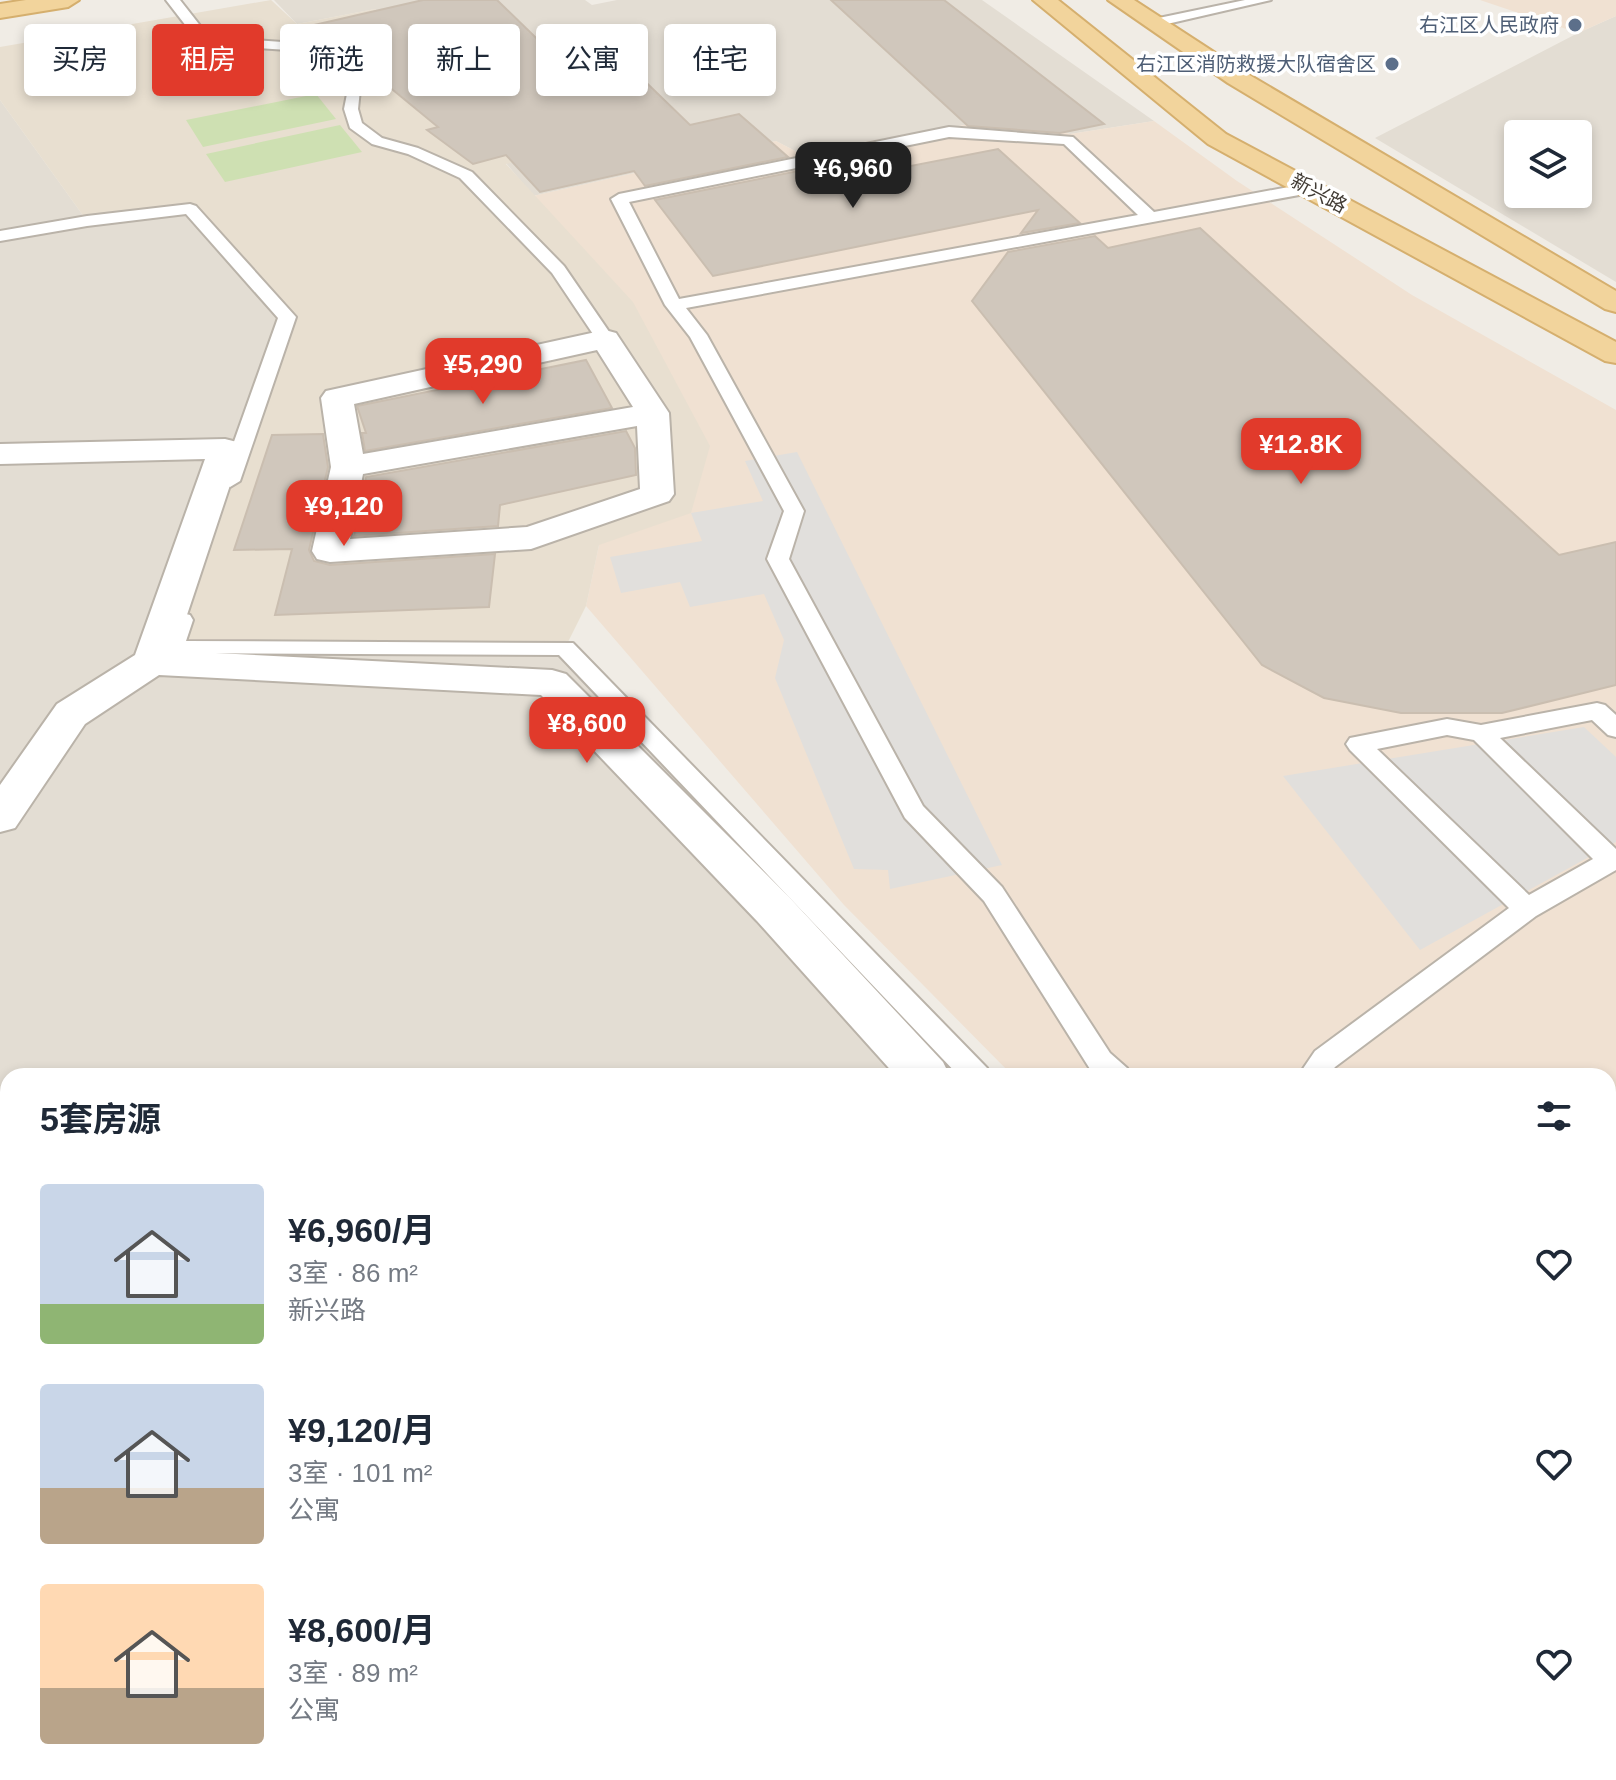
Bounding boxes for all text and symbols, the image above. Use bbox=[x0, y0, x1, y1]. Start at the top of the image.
place label: 右江区人民政府 bbox=[1419, 14, 1559, 36]
marker: 右江区人民政府 bbox=[1566, 16, 1584, 34]
chip: 买房 bbox=[24, 24, 136, 96]
chip: 租房 bbox=[152, 24, 264, 96]
chip: 筛选 bbox=[280, 24, 392, 96]
chip: 新上 bbox=[408, 24, 520, 96]
chip: 公寓 bbox=[536, 24, 648, 96]
chip: 住宅 bbox=[664, 24, 776, 96]
place label: 右江区消防救援大队宿舍区 bbox=[1136, 53, 1376, 75]
marker: 右江区消防救援大队宿舍区 bbox=[1383, 55, 1401, 73]
map controls bbox=[1504, 120, 1592, 208]
button: layers bbox=[1504, 120, 1592, 208]
pin: ¥6,960 bbox=[788, 142, 918, 210]
text: ¥6,960 bbox=[813, 153, 893, 183]
street label: 新兴路 bbox=[1287, 169, 1351, 217]
pin: ¥5,290 bbox=[418, 338, 548, 406]
text: ¥5,290 bbox=[443, 349, 523, 379]
pin: ¥12.8K bbox=[1236, 418, 1366, 486]
text: ¥12.8K bbox=[1259, 429, 1343, 459]
pin: ¥9,120 bbox=[279, 480, 409, 548]
text: ¥9,120 bbox=[304, 491, 384, 521]
pin: ¥8,600 bbox=[522, 697, 652, 765]
text: ¥8,600 bbox=[547, 708, 627, 738]
icon: filters bbox=[1532, 1094, 1576, 1138]
text: 5套房源 bbox=[40, 1100, 161, 1138]
text: ¥6,960/月 bbox=[288, 1211, 435, 1249]
icon: home bbox=[104, 1216, 200, 1312]
icon: heart bbox=[1532, 1242, 1576, 1286]
text: 3室 · 86 m² bbox=[288, 1258, 418, 1288]
text: 新兴路 bbox=[288, 1295, 366, 1325]
text: ¥9,120/月 bbox=[288, 1411, 435, 1449]
icon: home bbox=[104, 1416, 200, 1512]
icon: heart bbox=[1532, 1442, 1576, 1486]
text: 3室 · 101 m² bbox=[288, 1458, 433, 1488]
text: 公寓 bbox=[288, 1495, 340, 1525]
text: ¥8,600/月 bbox=[288, 1611, 435, 1649]
icon: home bbox=[104, 1616, 200, 1712]
icon: heart bbox=[1532, 1642, 1576, 1686]
text: 3室 · 89 m² bbox=[288, 1658, 418, 1688]
text: 公寓 bbox=[288, 1695, 340, 1725]

